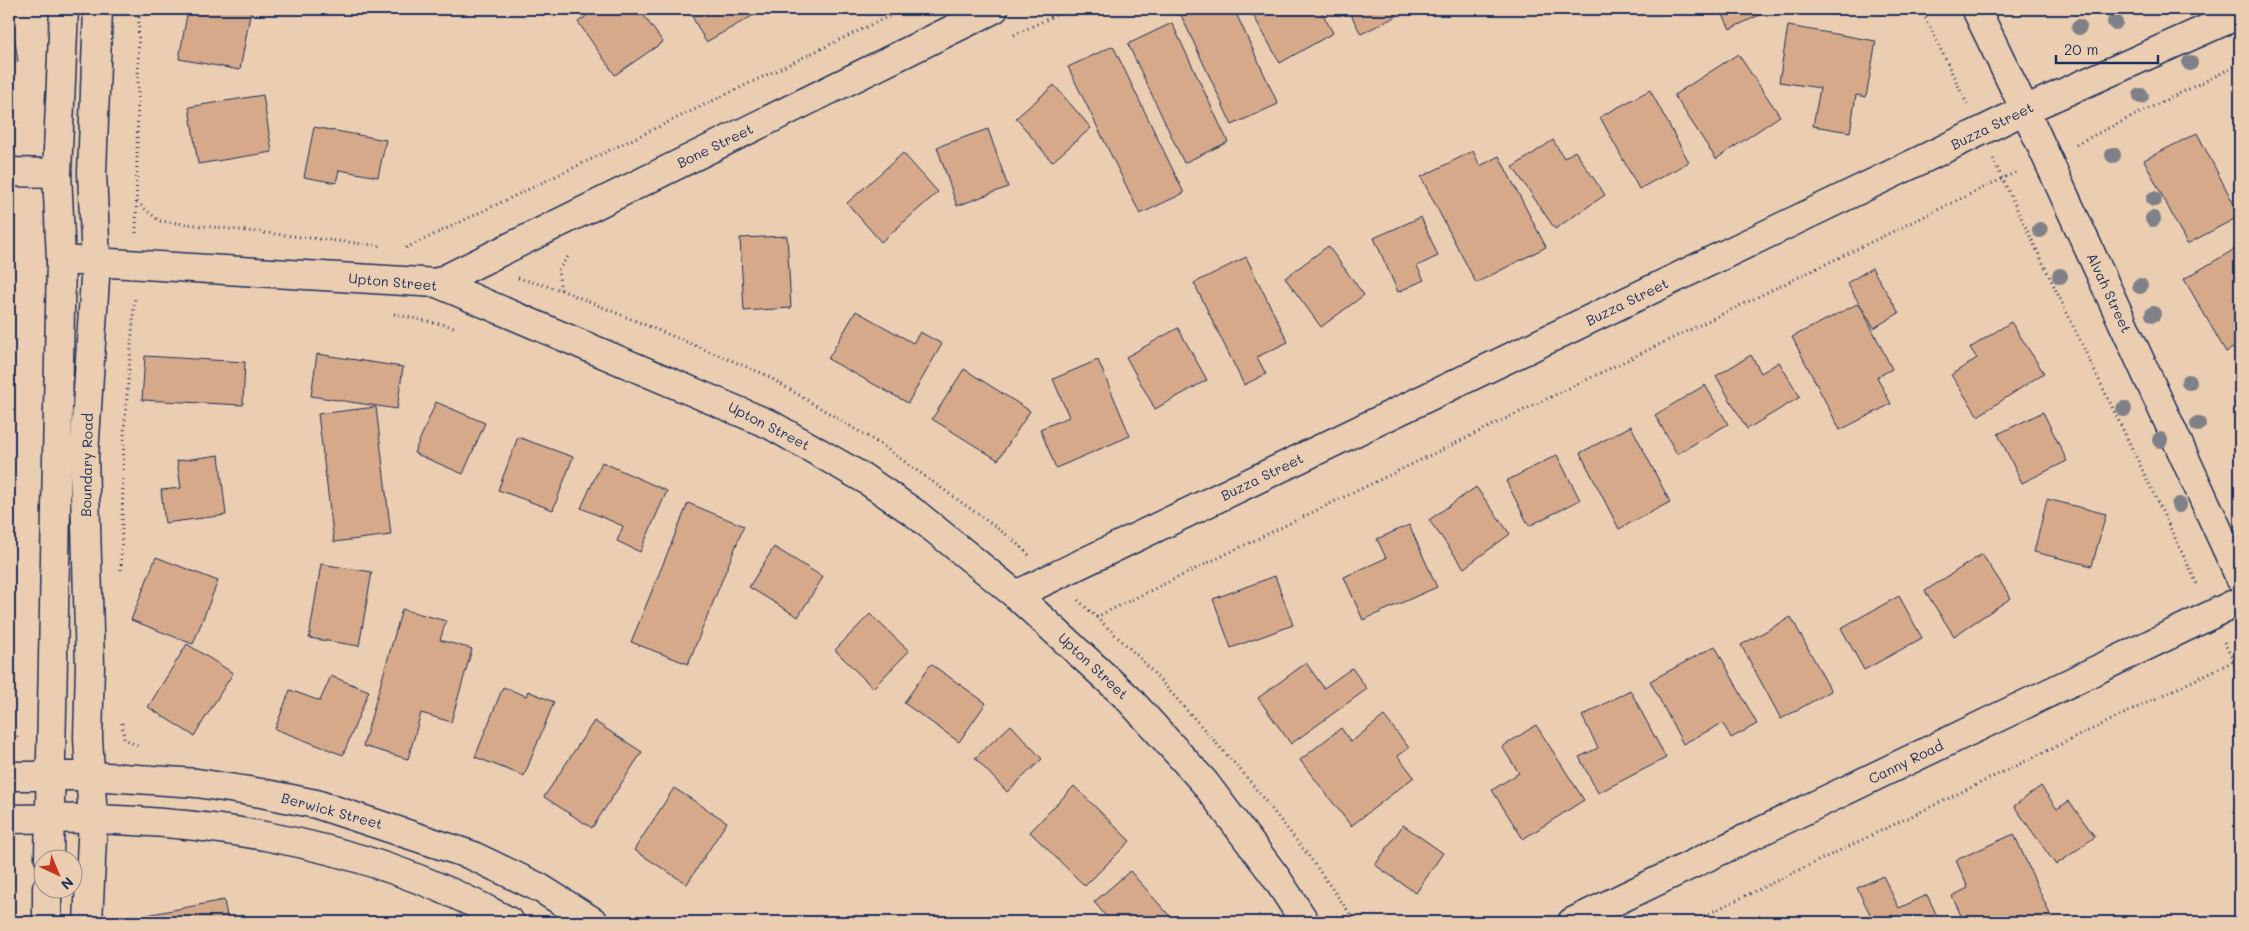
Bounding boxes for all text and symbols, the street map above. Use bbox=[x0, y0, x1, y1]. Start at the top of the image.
scale bar bbox=[2056, 32, 2159, 64]
text: 20 m bbox=[2064, 39, 2098, 59]
street label: Buzza Street bbox=[1947, 97, 2036, 154]
street label: Bone Street bbox=[674, 119, 756, 172]
street label: Alvah Street bbox=[2083, 250, 2136, 336]
street label: Upton Street bbox=[348, 268, 438, 295]
street label: Buzza Street bbox=[1582, 273, 1671, 330]
street label: Upton Street bbox=[725, 397, 813, 454]
street label: Boundary Road bbox=[76, 413, 97, 517]
street label: Buzza Street bbox=[1217, 448, 1306, 505]
street label: Upton Street bbox=[1054, 628, 1132, 703]
street label: Canny Road bbox=[1865, 735, 1946, 788]
street label: Berwick Street bbox=[279, 788, 385, 833]
north arrow bbox=[32, 848, 82, 898]
text: N bbox=[57, 873, 78, 894]

